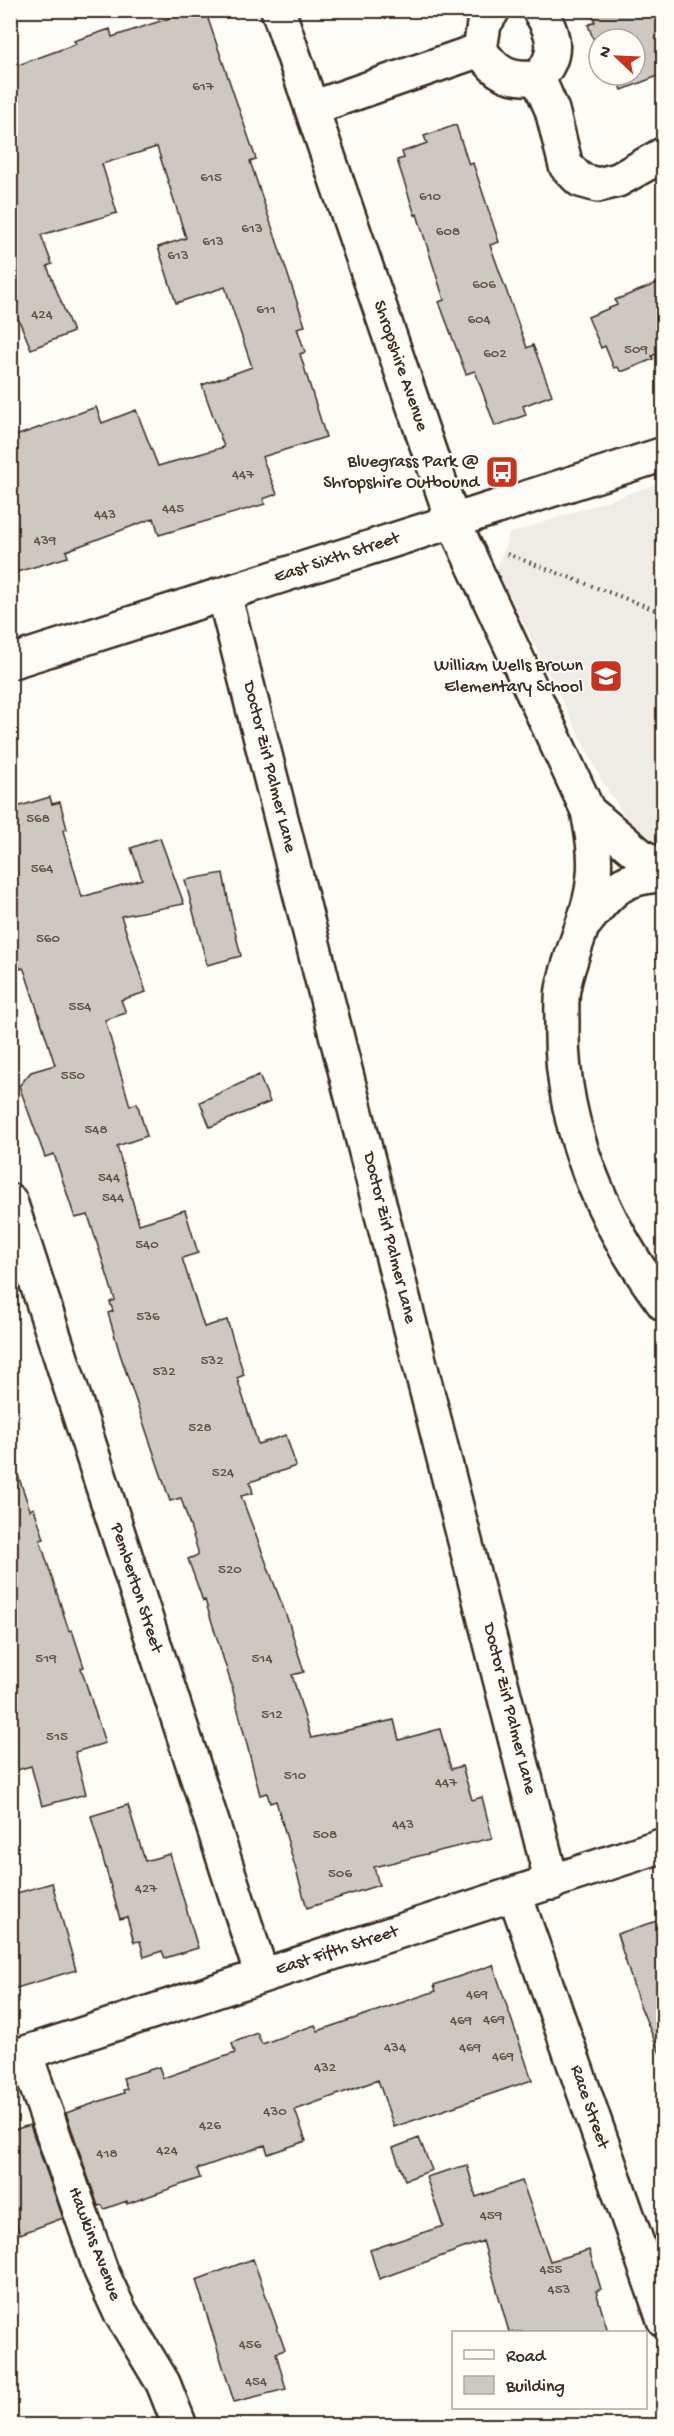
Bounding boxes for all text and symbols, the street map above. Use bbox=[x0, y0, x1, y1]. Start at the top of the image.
north arrow bbox=[587, 27, 647, 87]
text: N bbox=[596, 43, 617, 61]
house number: 617 bbox=[192, 78, 215, 96]
house number: 615 bbox=[200, 169, 222, 187]
house number: 610 bbox=[419, 188, 442, 206]
house number: 613 bbox=[241, 220, 263, 238]
house number: 608 bbox=[436, 223, 460, 241]
house number: 613 bbox=[202, 233, 224, 251]
house number: 613 bbox=[167, 247, 189, 265]
house number: 606 bbox=[472, 276, 496, 294]
street label: Shropshire Avenue bbox=[368, 298, 432, 435]
house number: 611 bbox=[256, 301, 276, 319]
house number: 424 bbox=[31, 306, 53, 324]
house number: 604 bbox=[467, 311, 491, 329]
house number: 509 bbox=[624, 341, 648, 359]
house number: 602 bbox=[483, 345, 507, 363]
place label: Bluegrass Park @ Shropshire Outbound bbox=[323, 452, 480, 494]
bus stop icon: Bluegrass Park @ Shropshire Outbound bbox=[484, 454, 520, 490]
house number: 447 bbox=[232, 466, 255, 484]
house number: 445 bbox=[162, 500, 184, 518]
house number: 443 bbox=[94, 506, 116, 524]
street label: East Sixth Street bbox=[272, 527, 404, 588]
house number: 439 bbox=[34, 532, 57, 550]
place label: William Wells Brown Elementary School bbox=[434, 656, 583, 698]
school or university icon: William Wells Brown Elementary School bbox=[588, 658, 624, 694]
street label: Doctor Zirl Palmer Lane bbox=[237, 678, 301, 855]
house number: 568 bbox=[26, 810, 50, 828]
house number: 564 bbox=[31, 860, 53, 878]
house number: 560 bbox=[36, 930, 60, 948]
house number: 554 bbox=[69, 998, 91, 1016]
house number: 550 bbox=[61, 1067, 86, 1085]
house number: 548 bbox=[84, 1121, 108, 1139]
street label: Doctor Zirl Palmer Lane bbox=[357, 1149, 421, 1326]
house number: 544 bbox=[98, 1169, 120, 1187]
house number: 544 bbox=[102, 1189, 124, 1207]
house number: 540 bbox=[135, 1236, 159, 1254]
house number: 536 bbox=[136, 1308, 160, 1326]
house number: 532 bbox=[200, 1352, 224, 1370]
house number: 532 bbox=[152, 1363, 176, 1381]
house number: 528 bbox=[188, 1419, 212, 1437]
house number: 524 bbox=[212, 1464, 234, 1482]
street label: Pemberton Street bbox=[105, 1520, 167, 1657]
house number: 520 bbox=[218, 1561, 242, 1579]
street label: Doctor Zirl Palmer Lane bbox=[477, 1620, 541, 1797]
house number: 519 bbox=[35, 1650, 57, 1668]
house number: 514 bbox=[251, 1650, 273, 1668]
house number: 512 bbox=[261, 1706, 283, 1724]
house number: 515 bbox=[46, 1728, 68, 1746]
house number: 510 bbox=[284, 1767, 307, 1785]
house number: 447 bbox=[435, 1774, 458, 1792]
house number: 443 bbox=[392, 1816, 414, 1834]
house number: 508 bbox=[313, 1826, 337, 1844]
house number: 506 bbox=[328, 1865, 352, 1883]
house number: 427 bbox=[135, 1880, 158, 1898]
street label: East Fifth Street bbox=[273, 1921, 402, 1981]
house number: 469 bbox=[466, 1986, 489, 2004]
house number: 469 bbox=[483, 2011, 506, 2029]
house number: 469 bbox=[450, 2012, 473, 2030]
house number: 434 bbox=[384, 2039, 406, 2057]
house number: 469 bbox=[459, 2039, 482, 2057]
house number: 469 bbox=[492, 2048, 515, 2066]
house number: 432 bbox=[314, 2059, 336, 2077]
street label: Race Street bbox=[565, 2062, 614, 2153]
house number: 430 bbox=[263, 2103, 287, 2121]
house number: 426 bbox=[199, 2117, 221, 2135]
house number: 424 bbox=[156, 2142, 178, 2160]
house number: 418 bbox=[96, 2145, 118, 2163]
street label: Hawkins Avenue bbox=[63, 2184, 126, 2304]
house number: 459 bbox=[480, 2207, 503, 2225]
house number: 455 bbox=[540, 2261, 563, 2279]
house number: 453 bbox=[548, 2281, 571, 2299]
legend bbox=[452, 2331, 647, 2409]
house number: 456 bbox=[239, 2336, 262, 2354]
text: Road bbox=[506, 2347, 547, 2368]
house number: 454 bbox=[245, 2373, 267, 2391]
text: Building bbox=[505, 2377, 565, 2398]

